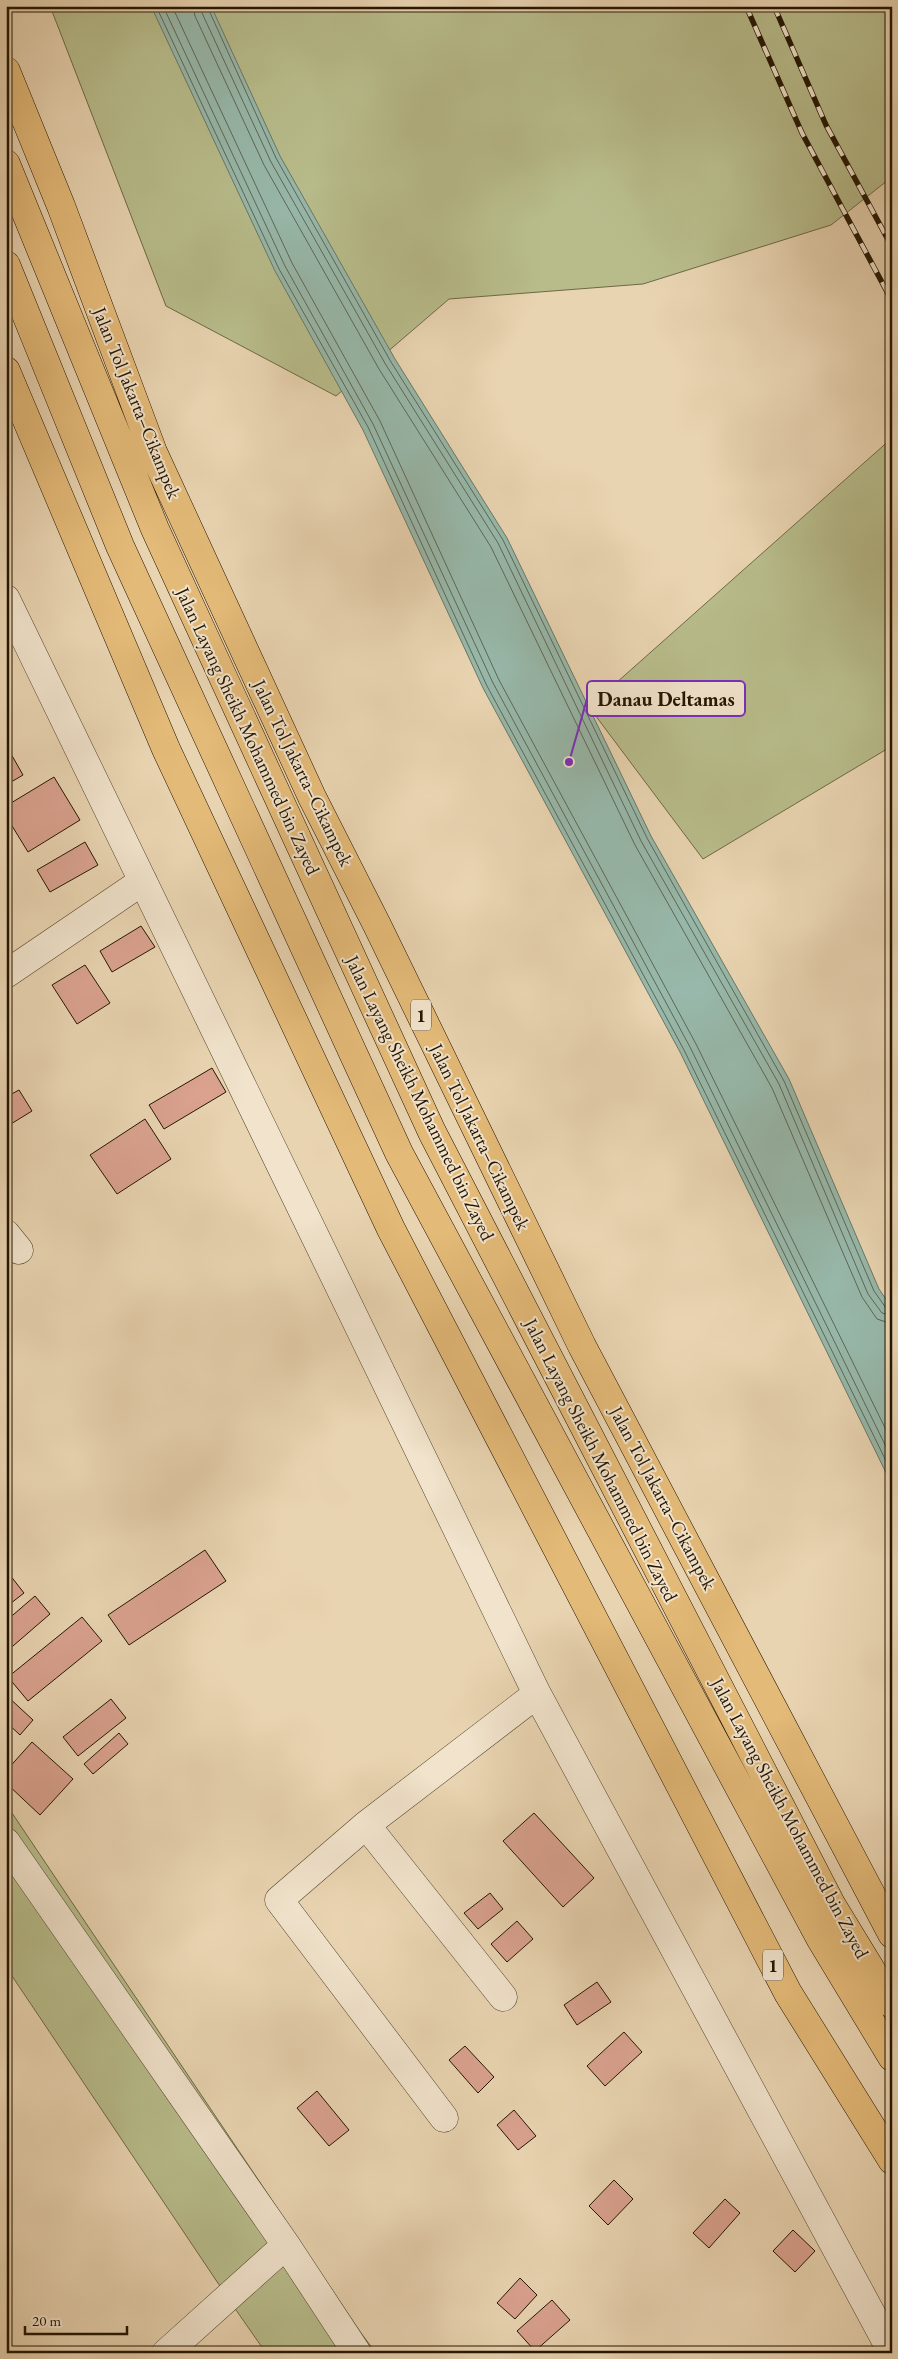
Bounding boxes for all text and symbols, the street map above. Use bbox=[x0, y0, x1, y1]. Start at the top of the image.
street label: Jalan Tol Jakarta–Cikampek bbox=[86, 302, 187, 504]
street label: Jalan Layang Sheikh Mohammed bin Zayed bbox=[169, 581, 326, 879]
street label: Jalan Tol Jakarta–Cikampek bbox=[246, 674, 360, 871]
callout: Danau Deltamas bbox=[587, 681, 745, 716]
text: Danau Deltamas bbox=[597, 686, 735, 712]
street label: Jalan Layang Sheikh Mohammed bin Zayed bbox=[339, 949, 500, 1245]
road number: 1 bbox=[411, 1000, 431, 1030]
street label: Jalan Tol Jakarta–Cikampek bbox=[423, 1038, 537, 1235]
street label: Jalan Layang Sheikh Mohammed bin Zayed bbox=[518, 1312, 684, 1606]
street label: Jalan Tol Jakarta–Cikampek bbox=[603, 1400, 723, 1595]
street label: Jalan Layang Sheikh Mohammed bin Zayed bbox=[704, 1671, 875, 1963]
road number: 1 bbox=[763, 1950, 783, 1980]
scale bar bbox=[25, 2304, 128, 2336]
text: 20 m bbox=[32, 2311, 61, 2330]

